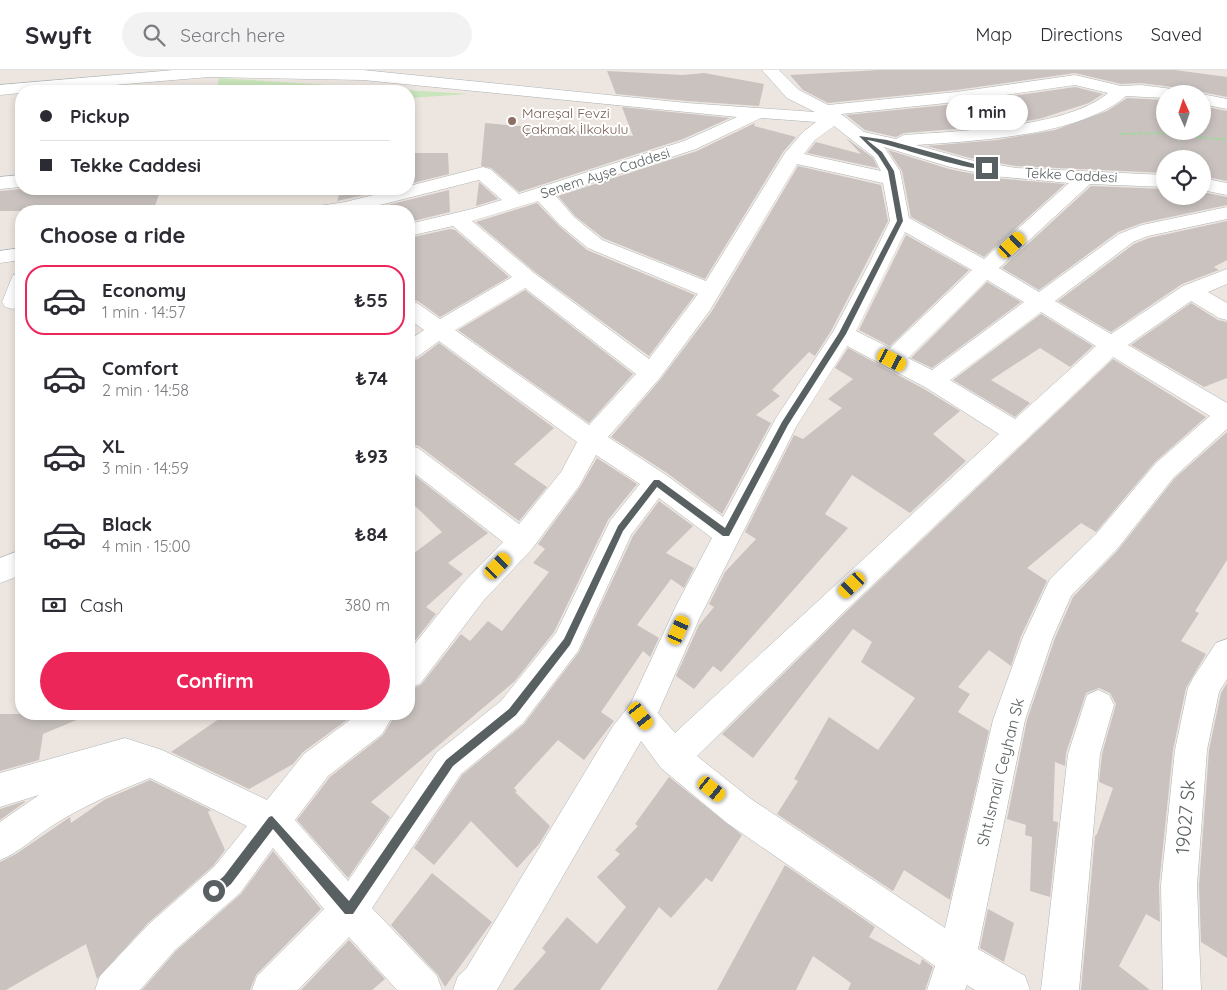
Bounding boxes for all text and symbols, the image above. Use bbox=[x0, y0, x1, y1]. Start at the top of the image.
search box bbox=[122, 12, 472, 57]
text: Swyft bbox=[25, 20, 92, 50]
icon: search bbox=[140, 21, 168, 49]
text: Search here bbox=[180, 23, 285, 47]
text: Map bbox=[975, 23, 1012, 46]
text: Directions bbox=[1040, 23, 1123, 46]
text: Saved bbox=[1151, 23, 1202, 46]
north arrow bbox=[1156, 85, 1211, 140]
map controls bbox=[1156, 85, 1211, 205]
callout: 1 min bbox=[946, 96, 1028, 131]
text: 1 min bbox=[968, 102, 1006, 122]
text: Pickup bbox=[70, 104, 130, 128]
place label: Mareşal Fevzi Çakmak İlkokulu bbox=[522, 104, 629, 138]
marker: Mareşal Fevzi Çakmak İlkokulu bbox=[506, 115, 518, 127]
street label: Senem Ayşe Caddesi bbox=[538, 144, 672, 202]
button: locate bbox=[1156, 150, 1211, 205]
text: Tekke Caddesi bbox=[70, 153, 201, 177]
route end bbox=[976, 157, 998, 179]
street label: Tekke Caddesi bbox=[1024, 164, 1118, 186]
text: Choose a ride bbox=[40, 221, 185, 249]
car bbox=[995, 229, 1028, 261]
icon: car bbox=[42, 278, 87, 323]
text: Economy bbox=[102, 278, 186, 302]
text: ₺55 bbox=[354, 288, 388, 312]
text: 1 min · 14:57 bbox=[102, 302, 185, 322]
car bbox=[875, 347, 908, 373]
icon: car bbox=[42, 356, 87, 401]
text: Comfort bbox=[102, 356, 179, 380]
text: ₺74 bbox=[355, 366, 388, 390]
text: 2 min · 14:58 bbox=[102, 380, 189, 400]
icon: car bbox=[42, 434, 87, 479]
text: XL bbox=[102, 434, 125, 458]
text: ₺93 bbox=[355, 444, 388, 468]
text: 3 min · 14:59 bbox=[102, 458, 189, 478]
icon: car bbox=[42, 512, 87, 557]
text: Black bbox=[102, 512, 152, 536]
text: ₺84 bbox=[354, 522, 388, 546]
text: 4 min · 15:00 bbox=[102, 536, 191, 556]
car bbox=[482, 550, 513, 582]
car bbox=[835, 569, 868, 601]
icon: cash bbox=[40, 591, 68, 619]
text: Cash bbox=[80, 593, 124, 617]
text: 380 m bbox=[344, 595, 390, 615]
car bbox=[666, 613, 691, 647]
button: Confirm bbox=[40, 652, 390, 710]
street label: Sht.Ismail Ceyhan Sk bbox=[972, 696, 1028, 848]
car bbox=[625, 700, 656, 732]
car bbox=[695, 774, 728, 804]
street label: 19027 Sk bbox=[1170, 779, 1200, 855]
route start bbox=[203, 880, 225, 902]

